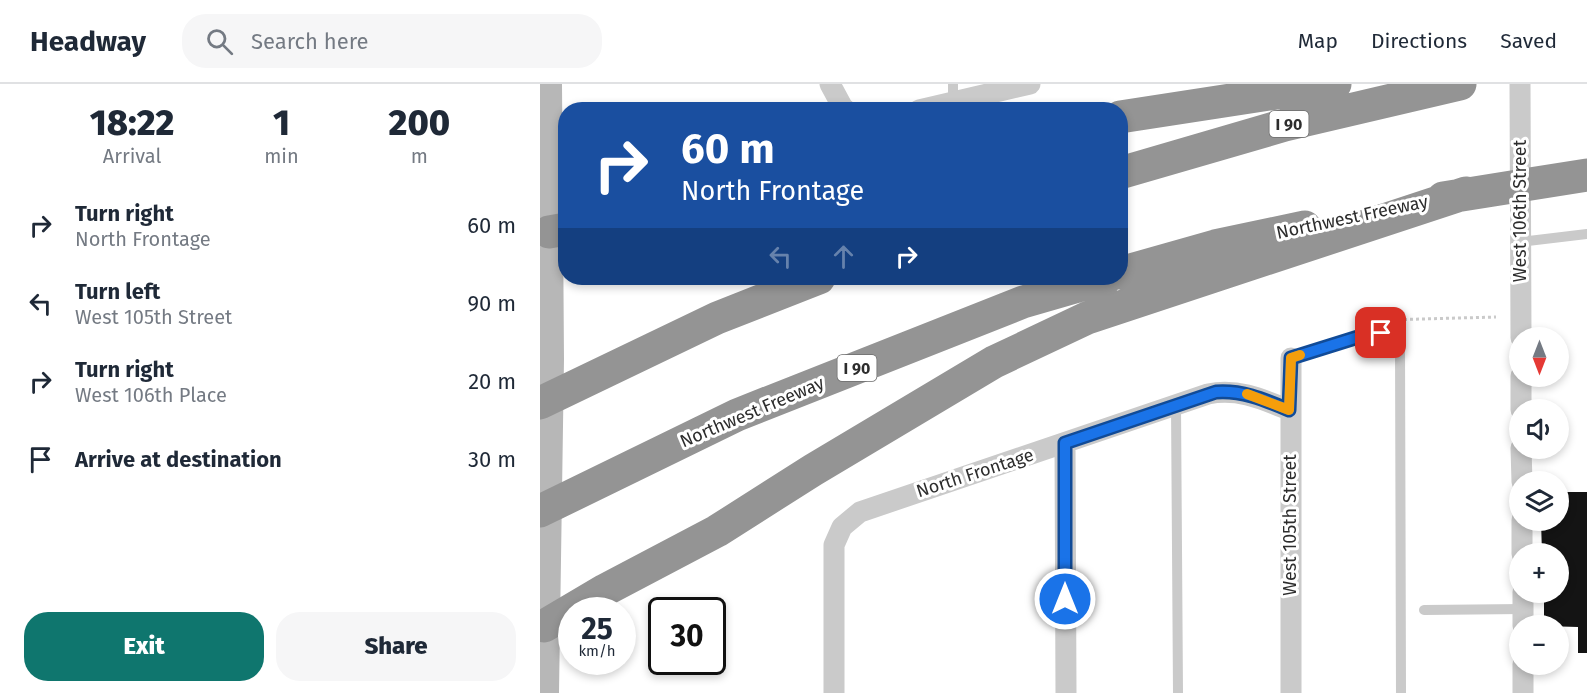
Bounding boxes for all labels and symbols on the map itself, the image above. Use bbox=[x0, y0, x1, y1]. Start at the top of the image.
road number: I 90 bbox=[1270, 111, 1308, 137]
street label: West 106th Street bbox=[1509, 139, 1531, 282]
street label: Northwest Freeway bbox=[1274, 190, 1430, 244]
pin bbox=[1355, 307, 1406, 358]
north arrow bbox=[1509, 327, 1569, 387]
road number: I 90 bbox=[838, 355, 876, 381]
street label: Northwest Freeway bbox=[677, 372, 828, 452]
street label: North Frontage bbox=[914, 444, 1036, 502]
street label: West 105th Street bbox=[1279, 454, 1301, 596]
position arrow bbox=[1033, 567, 1097, 631]
speed limit sign: 30 bbox=[648, 597, 726, 675]

